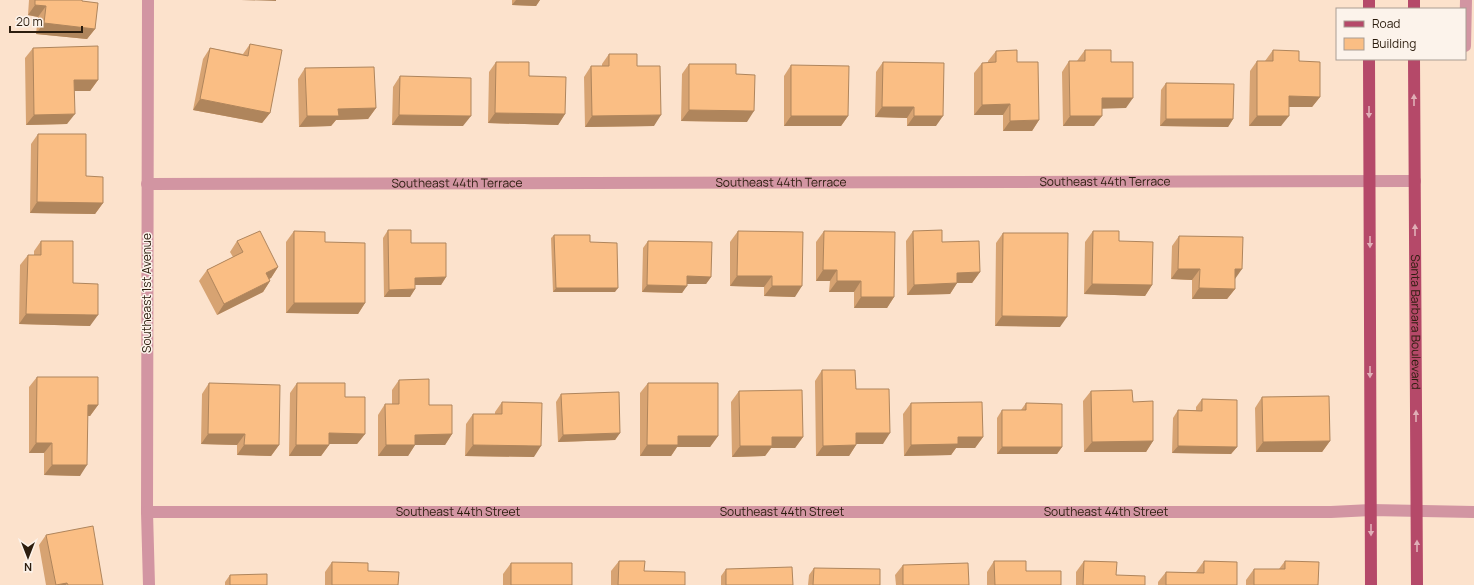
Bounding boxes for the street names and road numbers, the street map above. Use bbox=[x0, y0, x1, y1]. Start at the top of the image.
street label: Southeast 44th Terrace bbox=[715, 173, 847, 191]
street label: Southeast 44th Terrace bbox=[1039, 173, 1171, 190]
street label: Southeast 44th Terrace bbox=[391, 174, 523, 191]
street label: Southeast 1st Avenue bbox=[138, 233, 155, 353]
street label: Santa Barbara Boulevard bbox=[1407, 254, 1425, 390]
street label: Southeast 44th Street bbox=[396, 503, 521, 520]
street label: Southeast 44th Street bbox=[720, 503, 845, 520]
street label: Southeast 44th Street bbox=[1044, 503, 1169, 520]

